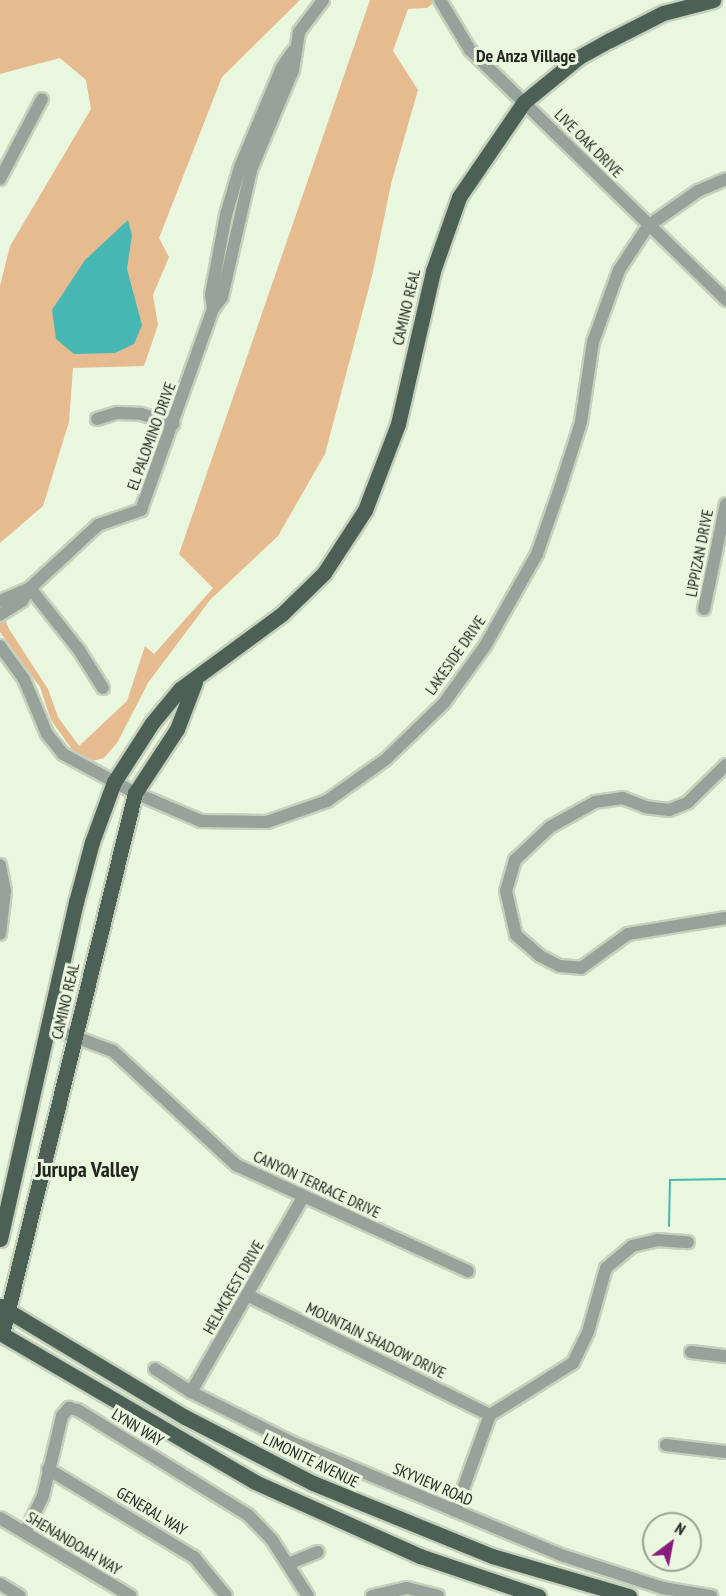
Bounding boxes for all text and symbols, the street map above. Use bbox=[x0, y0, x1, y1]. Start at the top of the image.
district label: De Anza Village bbox=[475, 45, 577, 67]
street label: LIVE OAK DRIVE bbox=[551, 105, 627, 181]
street label: CAMINO REAL bbox=[388, 267, 424, 347]
street label: EL PALOMINO DRIVE bbox=[122, 379, 180, 493]
street label: LIPPIZAN DRIVE bbox=[681, 508, 717, 598]
street label: LAKESIDE DRIVE bbox=[421, 612, 489, 698]
street label: CAMINO REAL bbox=[47, 961, 83, 1041]
street label: CANYON TERRACE DRIVE bbox=[250, 1146, 384, 1222]
district label: Jurupa Valley bbox=[35, 1157, 139, 1183]
street label: HELMCREST DRIVE bbox=[198, 1236, 268, 1338]
street label: MOUNTAIN SHADOW DRIVE bbox=[303, 1298, 449, 1382]
street label: LYNN WAY bbox=[108, 1404, 168, 1450]
street label: LIMONITE AVENUE bbox=[260, 1429, 362, 1491]
street label: SKYVIEW ROAD bbox=[390, 1459, 476, 1509]
street label: GENERAL WAY bbox=[113, 1482, 191, 1540]
street label: SHENANDOAH WAY bbox=[23, 1507, 125, 1579]
north arrow bbox=[642, 1512, 702, 1572]
text: N bbox=[672, 1518, 689, 1539]

